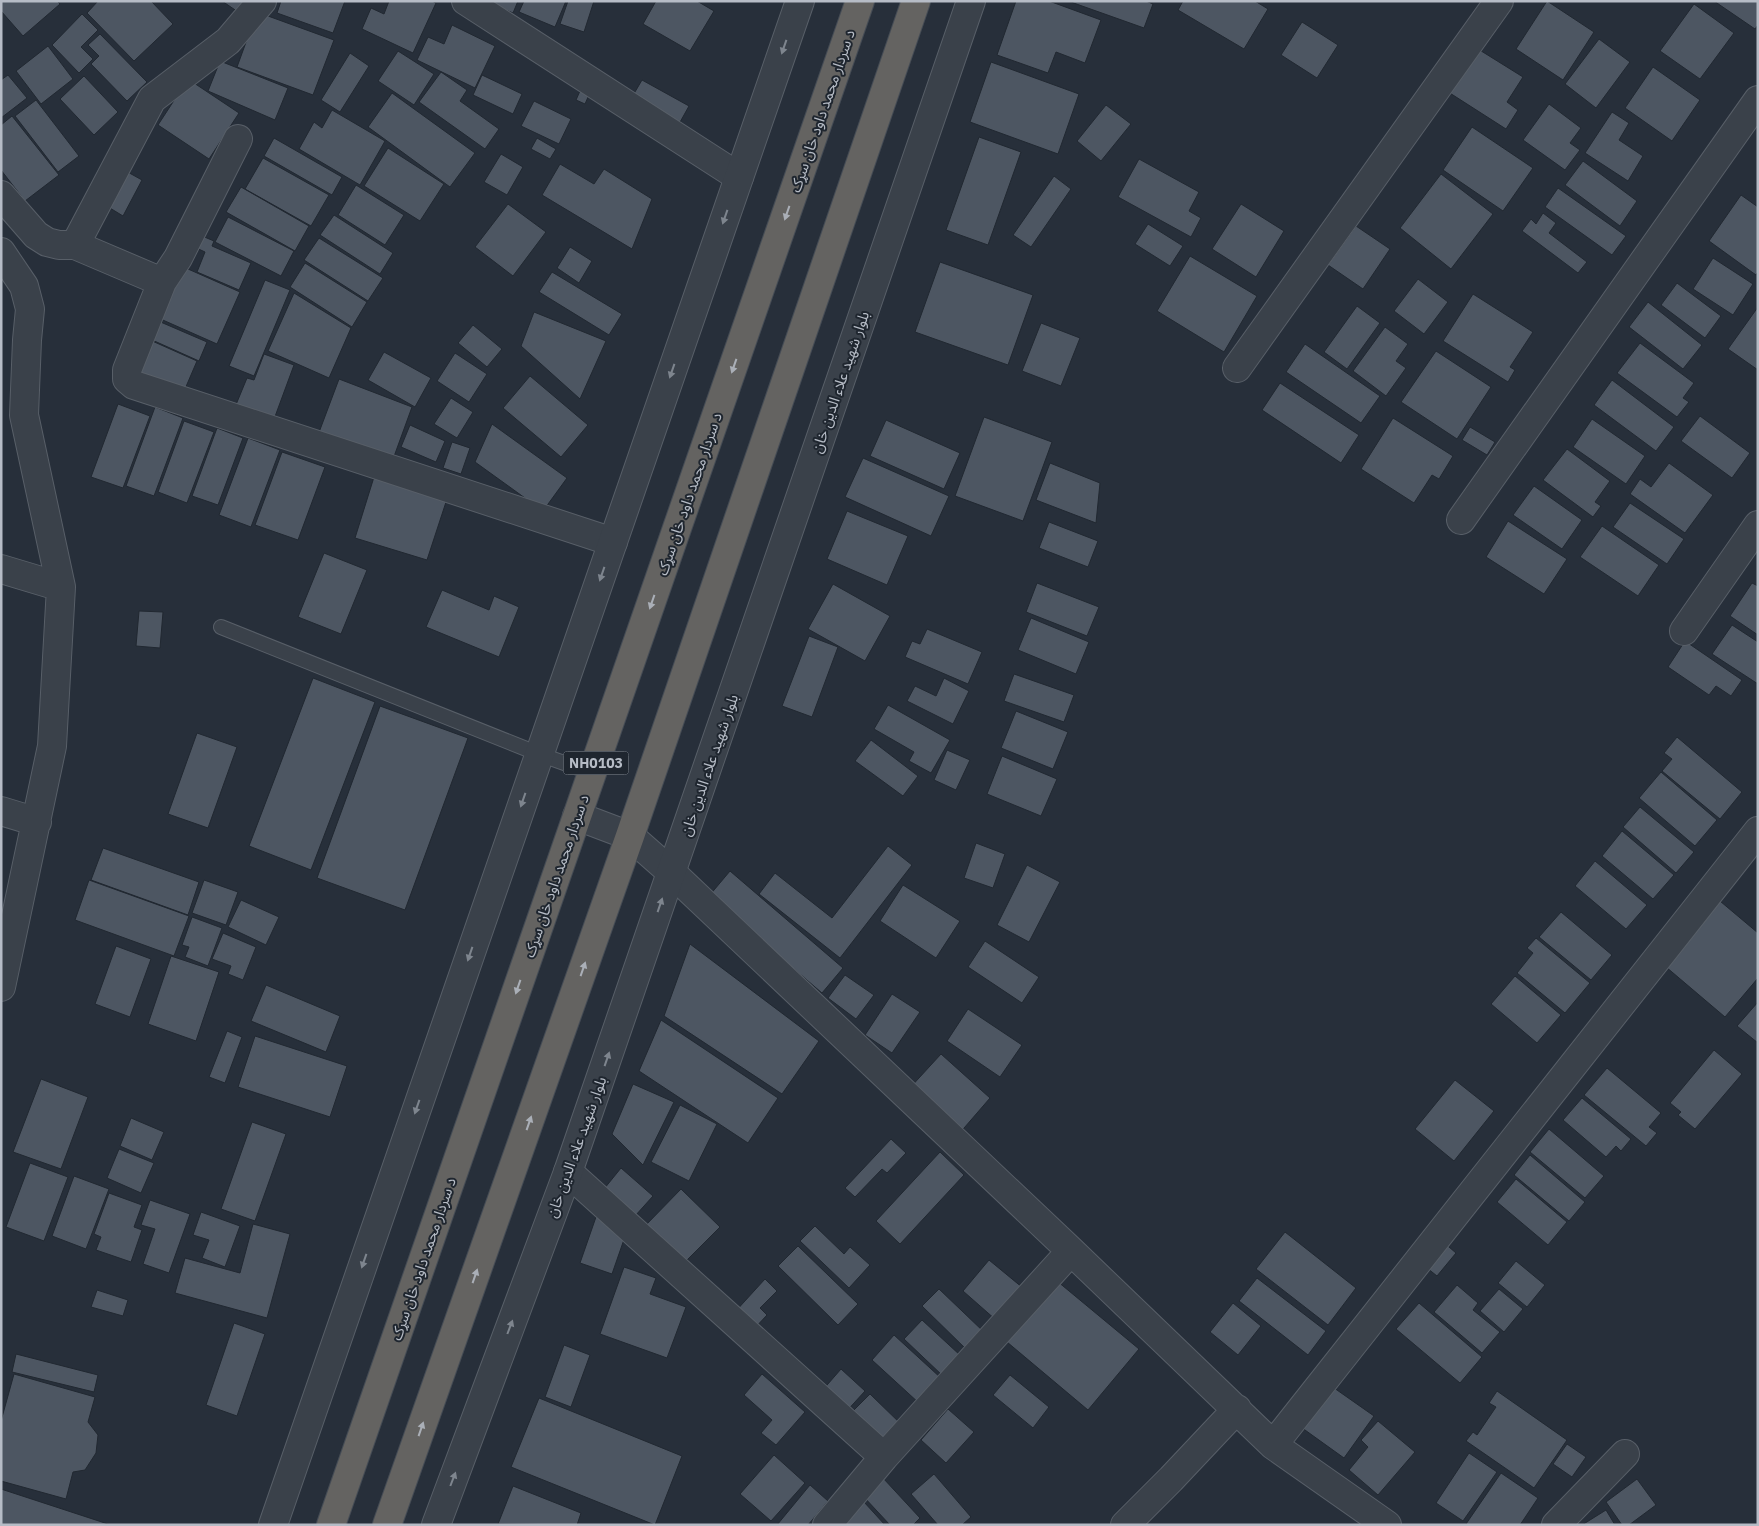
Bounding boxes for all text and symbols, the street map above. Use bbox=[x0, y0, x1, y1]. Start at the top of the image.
street label: د سردار محمد داود خان سړک bbox=[785, 27, 859, 195]
one-way arrow bbox=[780, 40, 787, 55]
one-way arrow bbox=[783, 205, 790, 220]
one-way arrow bbox=[721, 210, 729, 225]
street label: بلوار شهید علاء الدین خان bbox=[807, 309, 873, 455]
one-way arrow bbox=[730, 359, 738, 374]
one-way arrow bbox=[668, 364, 676, 379]
street label: د سردار محمد داود خان سړک bbox=[652, 410, 726, 578]
one-way arrow bbox=[598, 567, 606, 582]
one-way arrow bbox=[648, 595, 655, 610]
street label: بلوار شهید علاء الدین خان bbox=[676, 692, 742, 838]
road number: NH0103 bbox=[564, 751, 628, 774]
street label: د سردار محمد داود خان سړک bbox=[519, 792, 593, 960]
one-way arrow bbox=[519, 793, 527, 808]
one-way arrow bbox=[657, 898, 664, 913]
one-way arrow bbox=[466, 946, 473, 961]
one-way arrow bbox=[580, 962, 587, 977]
one-way arrow bbox=[514, 980, 522, 995]
one-way arrow bbox=[603, 1051, 611, 1066]
street label: بلوار شهید علاء الدین خان bbox=[542, 1074, 610, 1220]
one-way arrow bbox=[413, 1100, 420, 1115]
one-way arrow bbox=[526, 1115, 533, 1130]
street label: د سردار محمد داود خان سړک bbox=[386, 1175, 460, 1343]
one-way arrow bbox=[360, 1254, 368, 1269]
one-way arrow bbox=[471, 1268, 479, 1283]
one-way arrow bbox=[506, 1319, 514, 1334]
one-way arrow bbox=[418, 1422, 425, 1437]
one-way arrow bbox=[449, 1471, 457, 1486]

